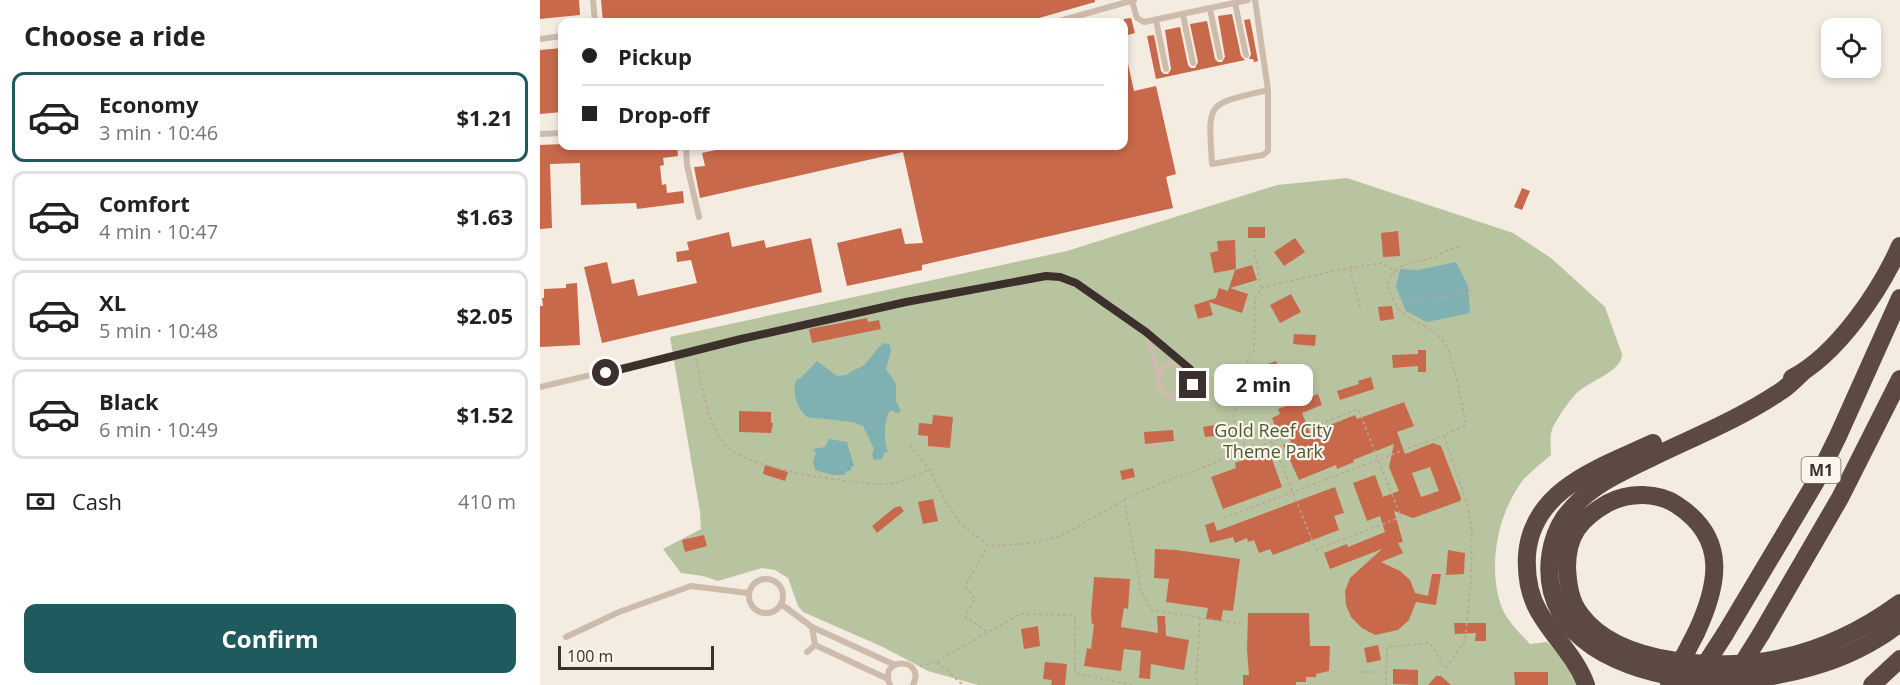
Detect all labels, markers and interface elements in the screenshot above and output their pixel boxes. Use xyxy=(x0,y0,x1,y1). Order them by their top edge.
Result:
text: Choose a ride xyxy=(24,17,206,54)
map controls xyxy=(1821,18,1881,78)
button: locate xyxy=(1821,18,1881,78)
text: Pickup xyxy=(618,41,692,71)
text: Economy xyxy=(99,89,198,119)
icon: car xyxy=(27,90,81,144)
text: Drop-off xyxy=(618,99,710,129)
text: $1.21 xyxy=(456,102,513,132)
text: 3 min · 10:46 xyxy=(99,119,218,146)
text: Comfort xyxy=(99,188,190,218)
icon: car xyxy=(27,189,81,243)
text: $1.63 xyxy=(456,201,513,231)
text: 4 min · 10:47 xyxy=(99,218,218,245)
text: XL xyxy=(99,287,126,317)
icon: car xyxy=(27,288,81,342)
text: $2.05 xyxy=(456,300,513,330)
text: 5 min · 10:48 xyxy=(99,317,218,344)
route start xyxy=(592,359,619,386)
callout: 2 min xyxy=(1214,364,1313,406)
route end xyxy=(1179,371,1206,398)
text: 2 min xyxy=(1236,371,1291,398)
text: Black xyxy=(99,386,159,416)
icon: car xyxy=(27,387,81,441)
text: $1.52 xyxy=(456,399,513,429)
text: 6 min · 10:49 xyxy=(99,416,218,443)
park label: Gold Reef City Theme Park xyxy=(1214,418,1333,463)
road number: M1 xyxy=(1802,457,1840,483)
icon: cash xyxy=(24,485,57,518)
text: Cash xyxy=(72,486,122,516)
text: 410 m xyxy=(458,488,516,515)
button: Confirm xyxy=(24,604,516,673)
scale bar xyxy=(558,643,714,670)
text: 100 m xyxy=(567,645,613,667)

